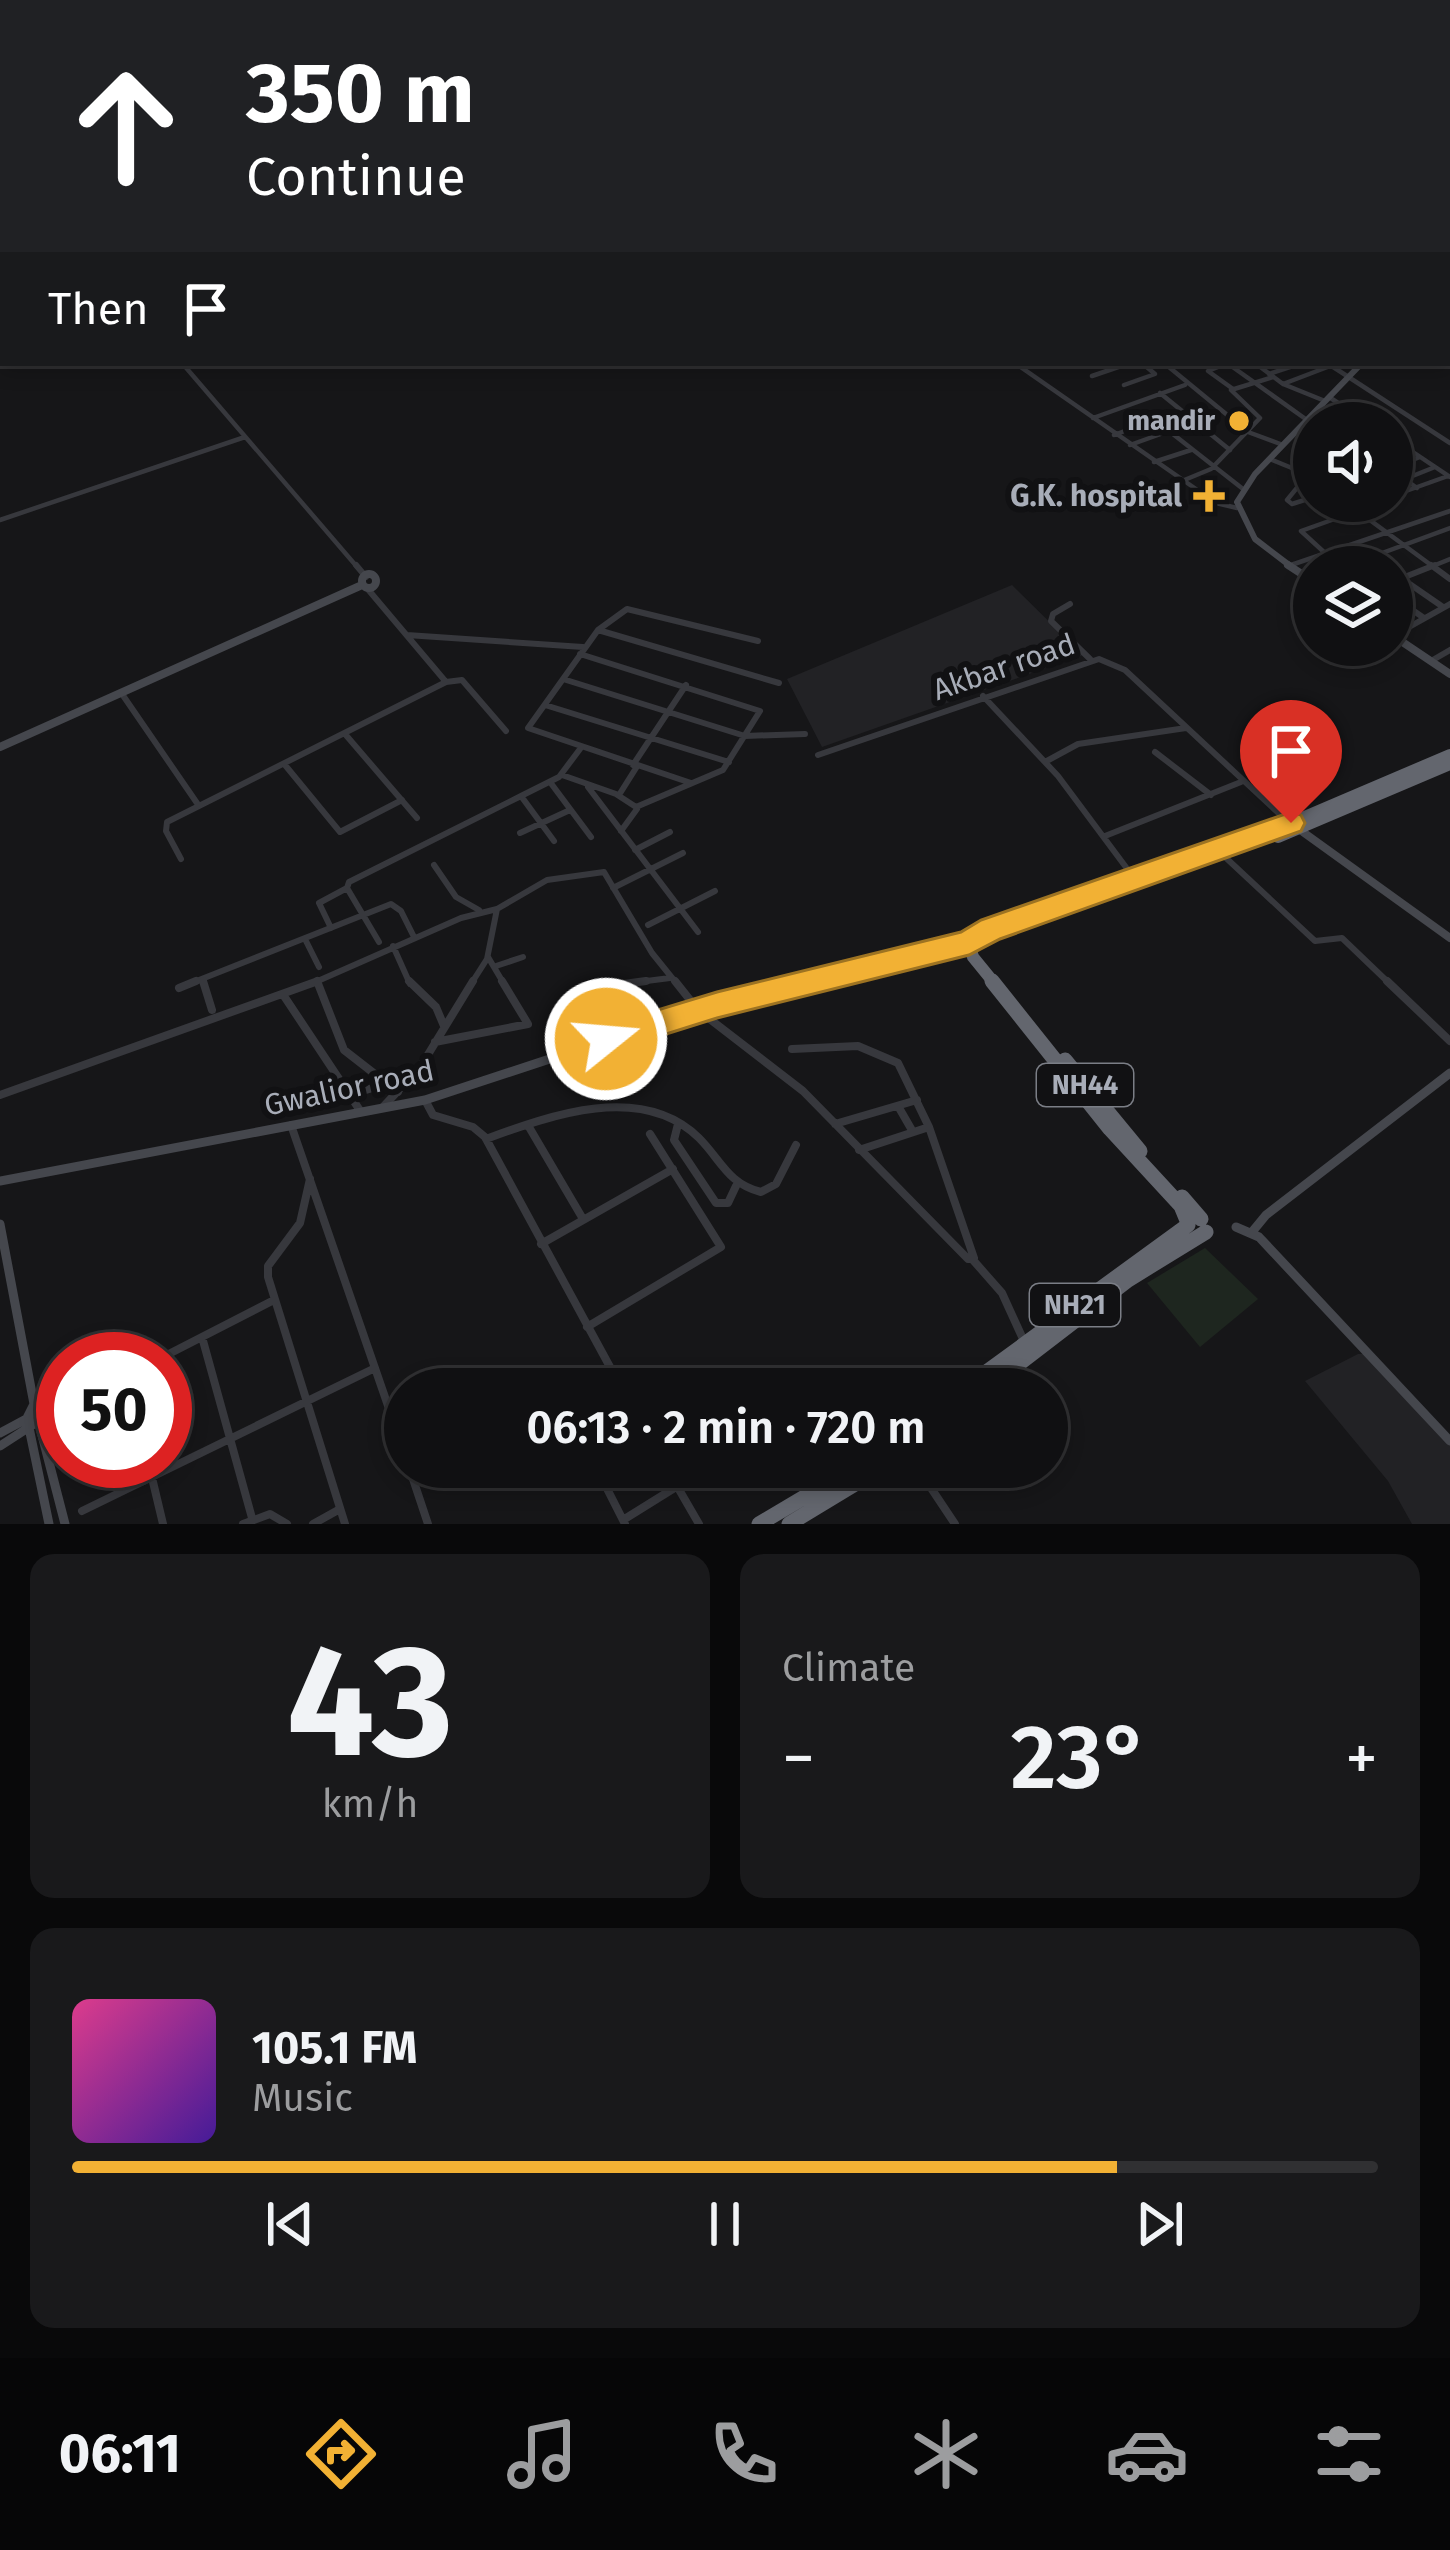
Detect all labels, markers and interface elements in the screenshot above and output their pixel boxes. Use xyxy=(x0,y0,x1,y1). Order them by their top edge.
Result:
text: 350 m xyxy=(246,43,475,144)
icon: ahead xyxy=(48,48,204,204)
text: Continue xyxy=(246,145,466,209)
icon: arrive xyxy=(173,276,239,342)
text: Then xyxy=(48,282,149,336)
map controls xyxy=(1293,402,1413,666)
button: sound xyxy=(1293,402,1413,522)
place label: mandir xyxy=(1127,405,1215,437)
marker: mandir xyxy=(1226,408,1252,434)
place label: G.K. hospital xyxy=(1010,478,1182,514)
marker: G.K. hospital xyxy=(1193,480,1225,512)
button: layers xyxy=(1293,546,1413,666)
street label: Akbar road xyxy=(928,626,1080,708)
pin xyxy=(1240,700,1342,823)
icon: arrive xyxy=(1258,718,1324,784)
position arrow xyxy=(543,976,669,1102)
street label: Gwalior road xyxy=(261,1052,437,1124)
road number: NH44 xyxy=(1037,1064,1133,1106)
road number: NH21 xyxy=(1030,1284,1120,1326)
speed limit sign: 50 xyxy=(36,1332,192,1488)
text: 06:13 · 2 min · 720 m xyxy=(526,1401,926,1455)
text: 43 xyxy=(287,1609,453,1796)
text: Climate xyxy=(782,1645,915,1691)
text: 23° xyxy=(1011,1704,1149,1812)
text: − xyxy=(782,1719,815,1798)
text: + xyxy=(1345,1719,1378,1798)
text: km/h xyxy=(322,1781,418,1827)
text: 105.1 FM xyxy=(252,2021,417,2075)
text: Music xyxy=(252,2075,353,2121)
icon: previous xyxy=(257,2191,323,2257)
icon: pause xyxy=(692,2191,758,2257)
icon: next xyxy=(1127,2191,1193,2257)
icon: directions xyxy=(299,2412,383,2496)
icon: music xyxy=(500,2412,584,2496)
icon: phone xyxy=(702,2412,786,2496)
icon: climate xyxy=(904,2412,988,2496)
icon: car xyxy=(1105,2412,1189,2496)
icon: filters xyxy=(1307,2412,1391,2496)
text: 06:11 xyxy=(59,2422,181,2486)

